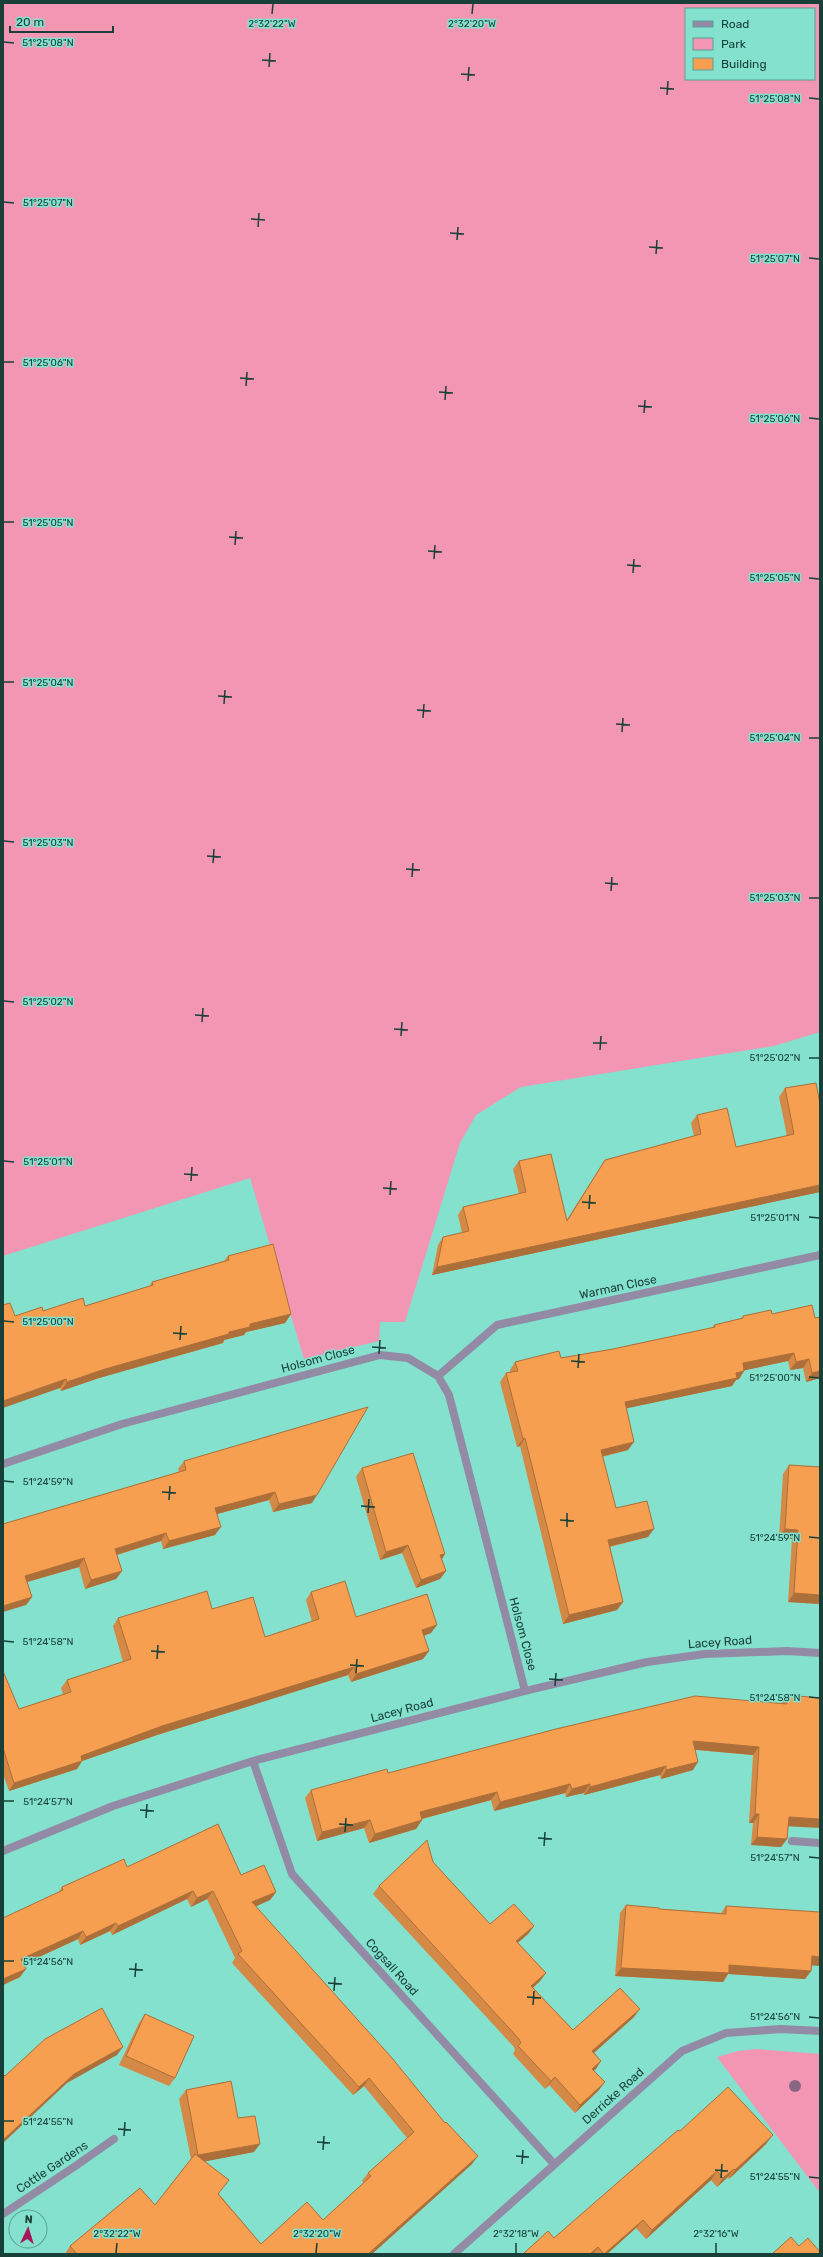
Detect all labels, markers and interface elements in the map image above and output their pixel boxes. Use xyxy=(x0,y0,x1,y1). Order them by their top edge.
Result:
scale bar xyxy=(10,8,113,34)
legend xyxy=(685,8,815,80)
text: 20 m xyxy=(16,15,44,29)
text: Road xyxy=(721,17,749,31)
text: 2°32'22"W xyxy=(248,18,296,30)
text: 2°32'20"W xyxy=(448,18,496,30)
text: 51°25'08"N xyxy=(22,37,74,49)
text: Park xyxy=(721,37,747,51)
text: Building xyxy=(721,57,767,71)
text: 51°25'08"N xyxy=(749,93,801,105)
text: 51°25'07"N xyxy=(23,197,73,209)
text: 51°25'07"N xyxy=(750,253,800,265)
text: 51°25'06"N xyxy=(23,357,73,369)
text: 51°25'06"N xyxy=(750,413,800,425)
text: 51°25'05"N xyxy=(23,517,74,529)
text: 51°25'05"N xyxy=(750,572,801,584)
text: 51°25'04"N xyxy=(23,677,74,689)
text: 51°25'04"N xyxy=(750,732,801,744)
text: 51°25'03"N xyxy=(23,837,74,849)
text: 51°25'03"N xyxy=(750,892,801,904)
text: 51°25'02"N xyxy=(23,996,73,1008)
text: 51°25'02"N xyxy=(750,1052,800,1064)
text: 51°25'01"N xyxy=(23,1156,73,1168)
text: 51°25'01"N xyxy=(750,1212,800,1224)
street label: Warman Close xyxy=(578,1272,658,1302)
text: 51°25'00"N xyxy=(22,1316,74,1328)
street label: Holsom Close xyxy=(280,1342,357,1376)
text: 51°25'00"N xyxy=(749,1372,801,1384)
text: 51°24'59"N xyxy=(23,1476,73,1488)
text: 51°24'59"N xyxy=(750,1532,800,1544)
street label: Holsom Close xyxy=(506,1596,540,1673)
street label: Lacey Road xyxy=(687,1633,753,1651)
text: 51°24'58"N xyxy=(23,1636,73,1648)
text: 51°24'58"N xyxy=(750,1692,800,1704)
street label: Lacey Road xyxy=(369,1695,435,1725)
text: 51°24'57"N xyxy=(23,1796,73,1808)
text: 51°24'57"N xyxy=(750,1852,800,1864)
street label: Cogsall Road xyxy=(363,1936,421,1998)
text: 51°24'56"N xyxy=(23,1956,73,1968)
text: 51°24'56"N xyxy=(750,2011,800,2023)
street label: Derricke Road xyxy=(579,2065,647,2127)
text: 51°24'55"N xyxy=(23,2116,73,2128)
street label: Cottle Gardens xyxy=(14,2138,90,2196)
text: 51°24'55"N xyxy=(750,2171,800,2183)
north arrow xyxy=(8,2209,48,2249)
text: N xyxy=(24,2213,33,2226)
text: 2°32'22"W xyxy=(93,2228,141,2240)
text: 2°32'20"W xyxy=(293,2228,341,2240)
text: 2°32'18"W xyxy=(493,2228,539,2240)
text: 2°32'16"W xyxy=(693,2228,739,2240)

